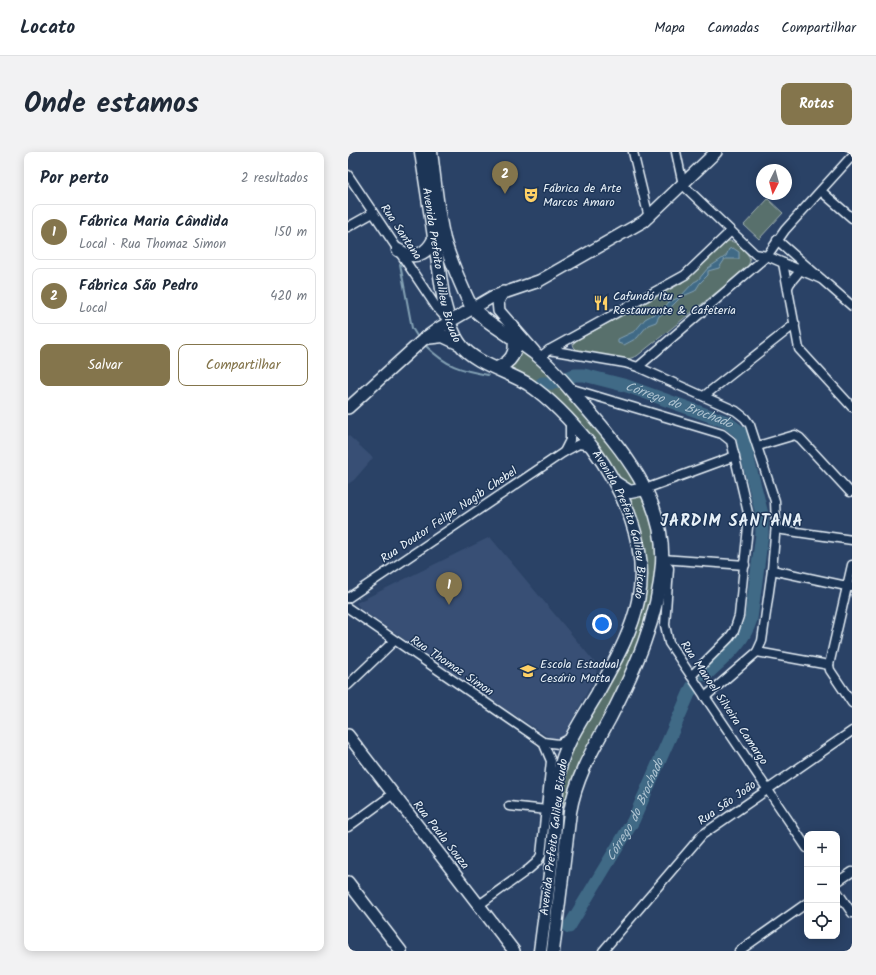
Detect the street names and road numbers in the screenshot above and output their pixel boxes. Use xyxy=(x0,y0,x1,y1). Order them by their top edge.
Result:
street label: Avenida Prefeito Galileu Bicudo xyxy=(417,186,466,346)
street label: Rua Santana xyxy=(375,200,427,264)
street label: Avenida Prefeito Galileu Bicudo xyxy=(587,446,650,601)
street label: Rua Doutor Felipe Nagib Chebel xyxy=(377,462,521,568)
street label: Rua Thomaz Simon xyxy=(406,631,498,701)
street label: Rua Manoel Silveira Camargo xyxy=(675,637,773,769)
street label: Avenida Prefeito Galileu Bicudo xyxy=(535,758,573,916)
street label: Rua São João xyxy=(694,776,760,830)
street label: Rua Paula Souza xyxy=(408,796,474,874)

